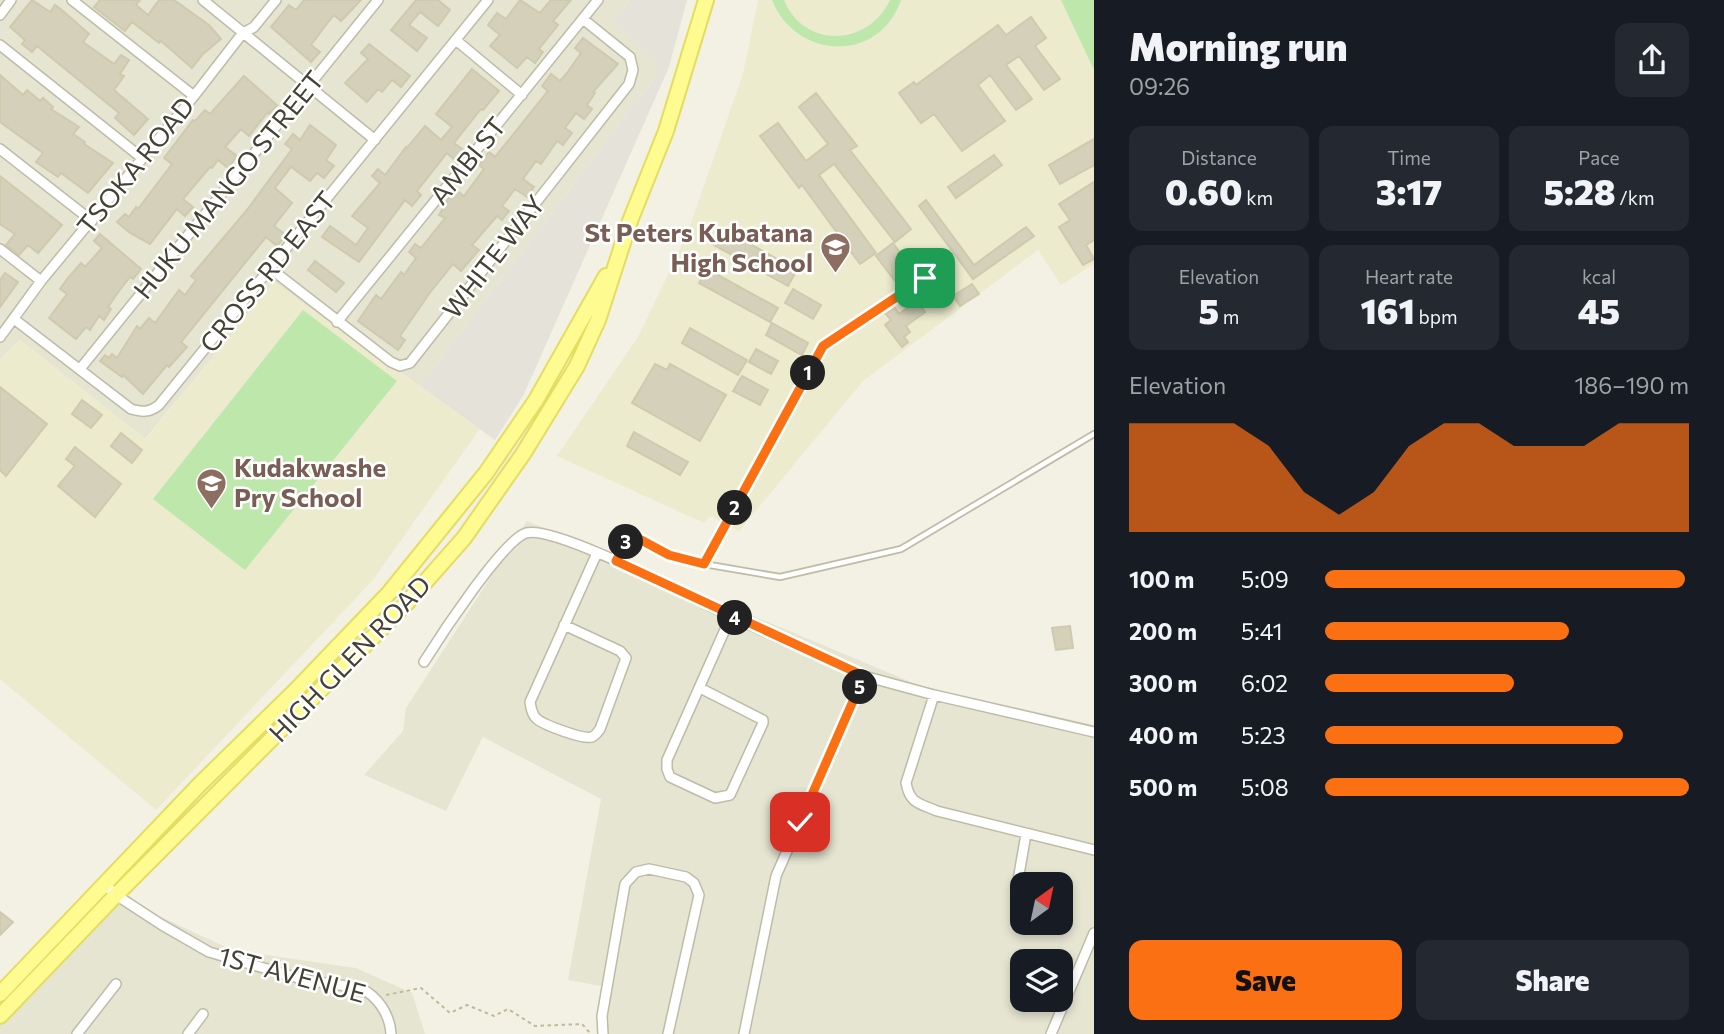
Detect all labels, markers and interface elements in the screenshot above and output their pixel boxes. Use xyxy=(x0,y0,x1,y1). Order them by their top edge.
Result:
text: Morning run xyxy=(1129,22,1348,69)
button: share xyxy=(1615,23,1689,97)
street label: HUKU MANGO STREET xyxy=(126,64,329,304)
text: 09:26 xyxy=(1129,72,1190,100)
street label: TSOKA ROAD xyxy=(70,90,200,240)
street label: AMBI ST xyxy=(422,110,511,210)
text: Distance xyxy=(1181,146,1257,169)
text: Time xyxy=(1387,146,1431,169)
text: Pace xyxy=(1578,146,1620,169)
text: 0.60 xyxy=(1165,169,1243,212)
text: 3:17 xyxy=(1376,169,1442,212)
text: 5:28 xyxy=(1543,169,1616,212)
street label: CROSS RD EAST xyxy=(192,184,341,358)
text: km xyxy=(1243,186,1273,209)
text: /km xyxy=(1616,186,1655,209)
street label: WHITE WAY xyxy=(435,188,550,324)
place label: St Peters Kubatana High School xyxy=(584,216,813,277)
school or university icon: St Peters Kubatana High School xyxy=(819,231,853,275)
pin xyxy=(895,248,955,308)
icon: arrive xyxy=(906,259,944,297)
text: Elevation xyxy=(1179,265,1259,288)
text: Heart rate xyxy=(1365,265,1453,288)
text: kcal xyxy=(1582,265,1616,288)
text: 5 xyxy=(1199,288,1219,331)
text: 161 xyxy=(1360,288,1415,331)
text: 45 xyxy=(1578,288,1620,331)
text: m xyxy=(1219,305,1239,328)
text: bpm xyxy=(1415,305,1458,328)
pin: 1 xyxy=(790,356,826,390)
text: 1 xyxy=(803,361,812,384)
text: Elevation xyxy=(1129,371,1226,399)
text: 186–190 m xyxy=(1574,371,1689,399)
place label: Kudakwashe Pry School xyxy=(234,451,386,512)
school or university icon: Kudakwashe Pry School xyxy=(194,466,228,510)
pin: 2 xyxy=(718,490,752,526)
text: 2 xyxy=(729,496,740,519)
pin: 3 xyxy=(608,524,644,560)
text: 3 xyxy=(620,530,631,553)
text: 100 m xyxy=(1129,565,1194,593)
text: 5:09 xyxy=(1241,565,1289,593)
street label: HIGH GLEN ROAD xyxy=(262,568,436,747)
pin: 4 xyxy=(718,600,752,636)
text: 4 xyxy=(729,606,740,629)
text: 200 m xyxy=(1129,617,1197,645)
text: 5:41 xyxy=(1241,617,1283,645)
text: 300 m xyxy=(1129,669,1197,697)
text: 6:02 xyxy=(1241,669,1288,697)
pin: 5 xyxy=(842,670,878,704)
text: 5 xyxy=(854,675,865,698)
text: 400 m xyxy=(1129,721,1198,749)
text: 5:23 xyxy=(1241,721,1286,749)
text: 500 m xyxy=(1129,773,1197,801)
text: 5:08 xyxy=(1241,773,1289,801)
pin xyxy=(770,792,830,852)
icon: check xyxy=(781,803,819,841)
north arrow xyxy=(1010,872,1073,934)
map controls xyxy=(1010,872,1073,1012)
street label: 1ST AVENUE xyxy=(215,939,369,1008)
button: Save xyxy=(1129,940,1402,1020)
button: Share xyxy=(1416,940,1689,1020)
button: layers xyxy=(1010,949,1073,1012)

